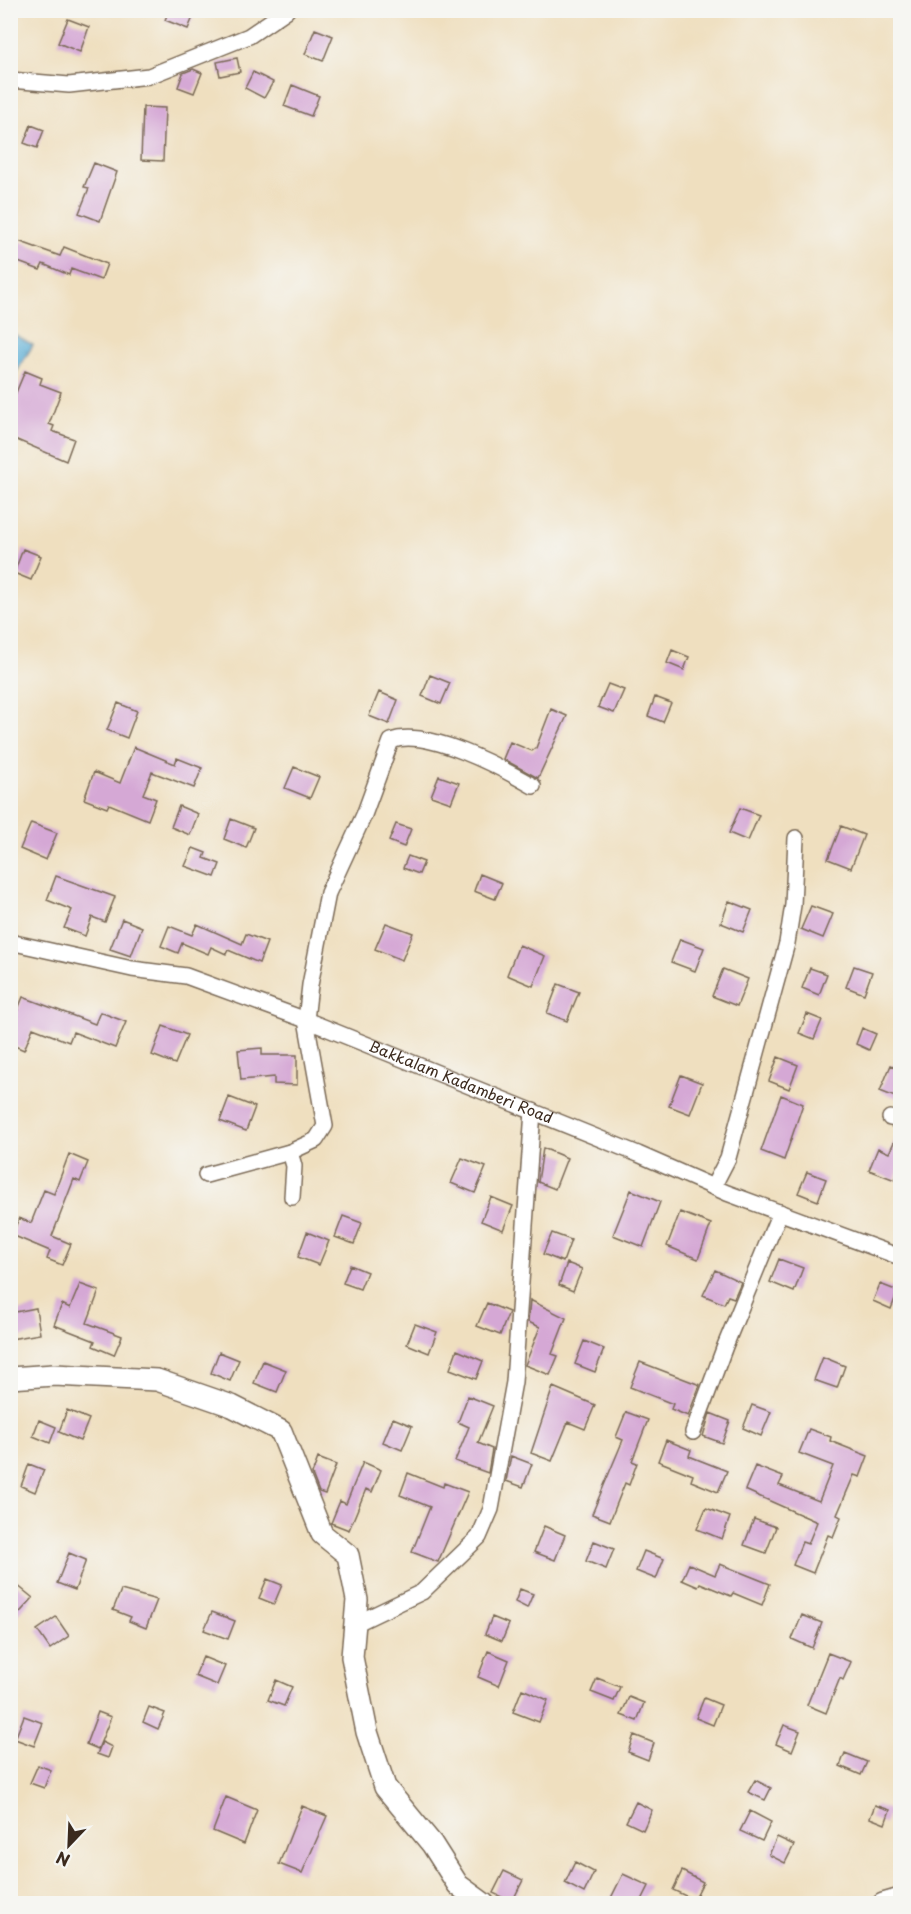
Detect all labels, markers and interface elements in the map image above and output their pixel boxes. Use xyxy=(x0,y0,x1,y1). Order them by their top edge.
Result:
street label: Bakkalam Kadamberi Road xyxy=(366,1034,557,1129)
north arrow xyxy=(39,1815,99,1875)
text: N xyxy=(52,1846,73,1873)

